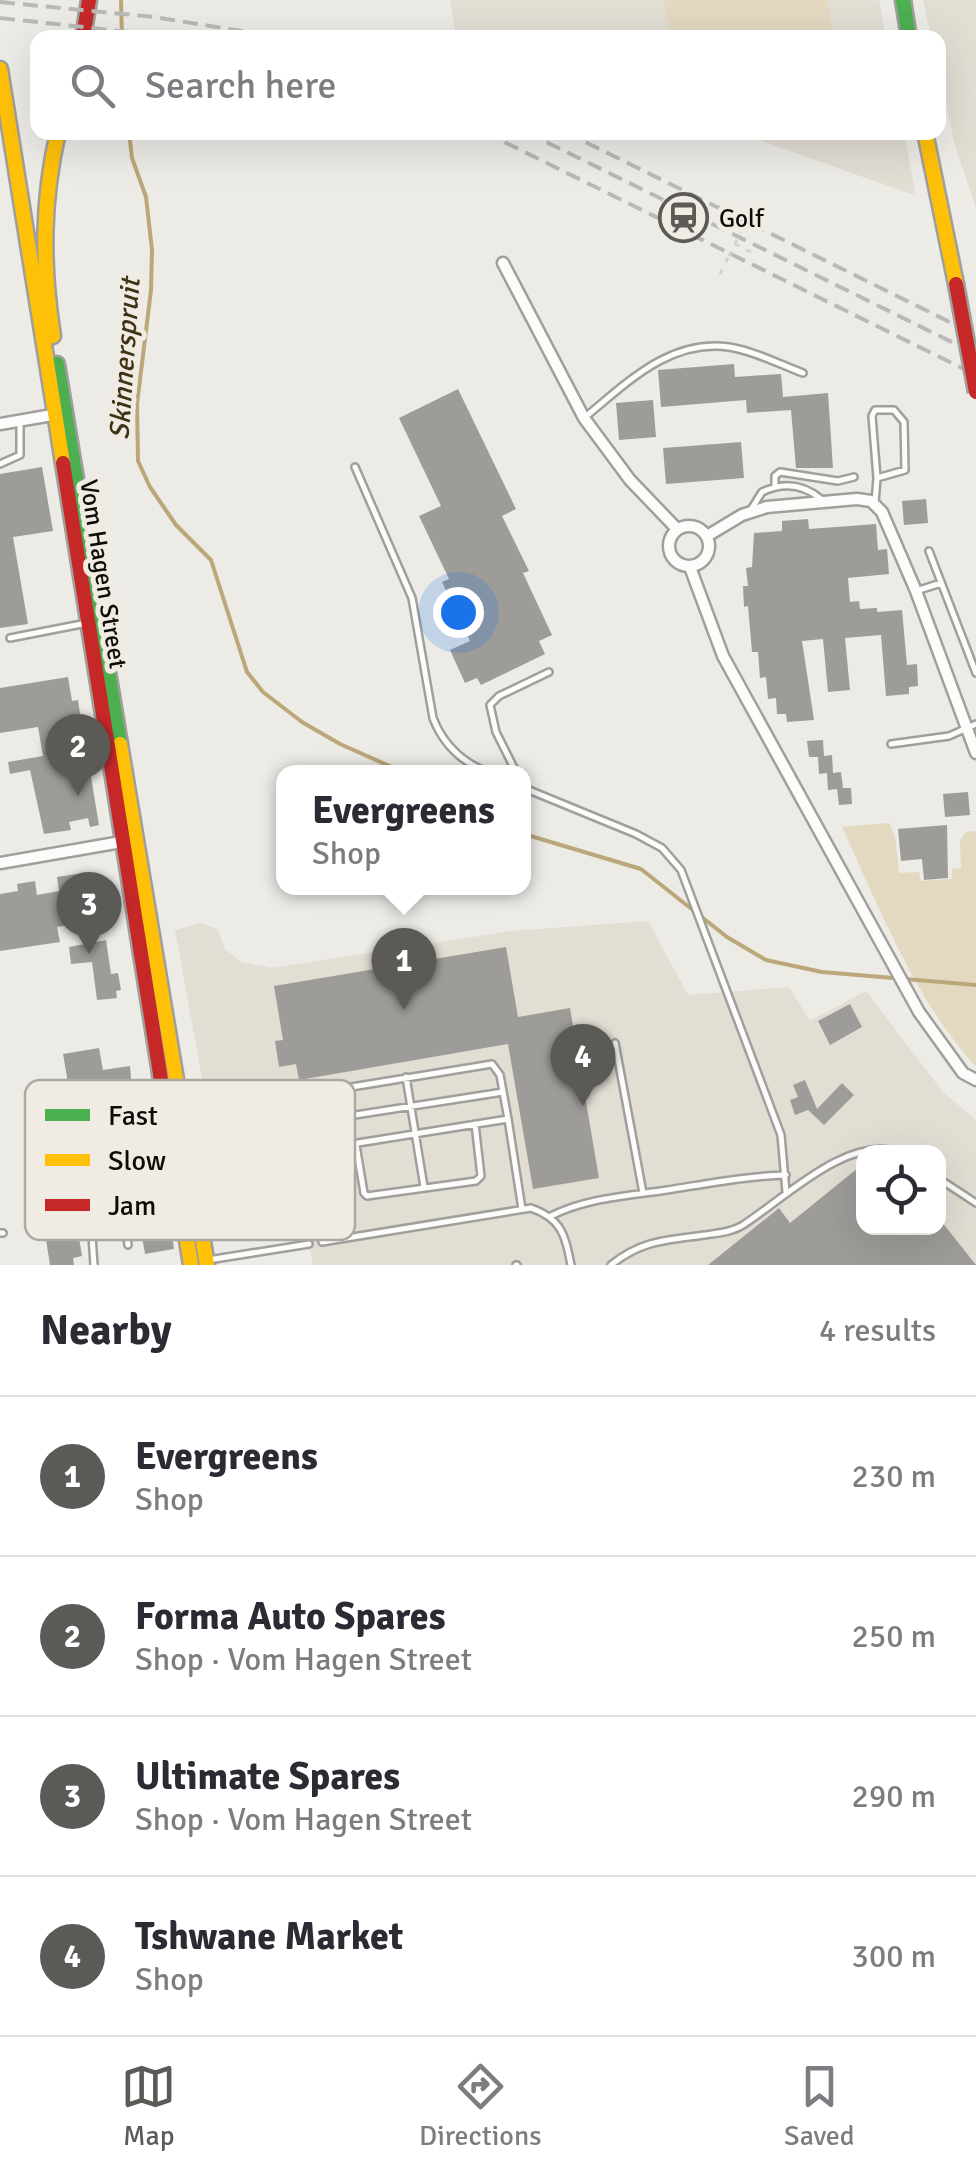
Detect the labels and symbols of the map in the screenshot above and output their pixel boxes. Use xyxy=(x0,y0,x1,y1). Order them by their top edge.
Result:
station icon: Golf xyxy=(658,192,710,244)
place label: Golf xyxy=(719,203,765,234)
water label: Skinnerspruit xyxy=(102,274,148,441)
street label: Vom Hagen Street xyxy=(73,477,134,671)
your location xyxy=(433,587,484,638)
pin: 2 xyxy=(46,714,110,796)
pin: 3 xyxy=(56,872,122,954)
pin: 1 xyxy=(372,928,436,1010)
pin: 4 xyxy=(550,1024,616,1106)
legend xyxy=(25,1080,355,1240)
text: Fast xyxy=(108,1099,158,1133)
text: Slow xyxy=(108,1144,166,1178)
text: Jam xyxy=(108,1189,156,1223)

